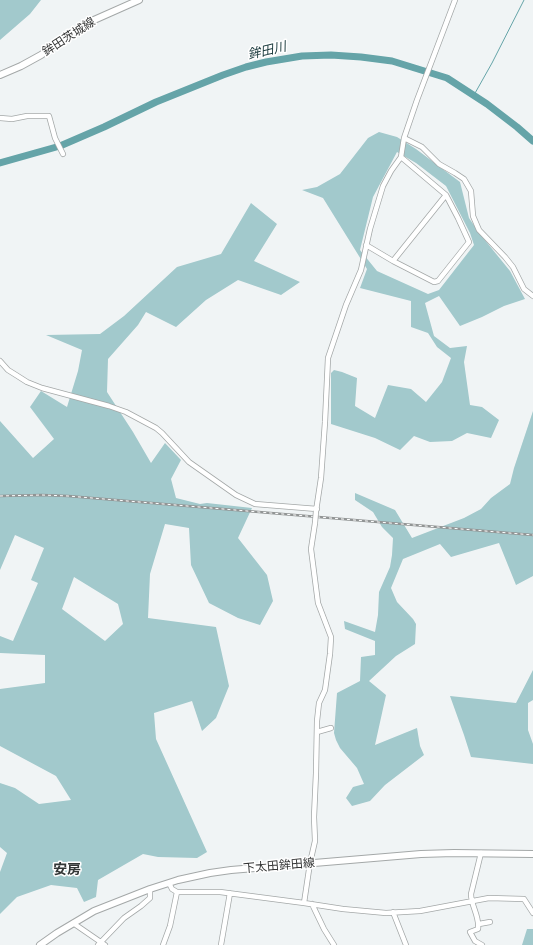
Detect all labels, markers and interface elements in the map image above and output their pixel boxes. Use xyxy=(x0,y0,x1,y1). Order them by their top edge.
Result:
street label: 鉾田茨城線 xyxy=(40,15,98,59)
water label: 鉾田川 xyxy=(246,39,288,63)
street label: 下太田鉾田線 xyxy=(243,856,315,876)
district label: 安房 xyxy=(53,862,81,878)

